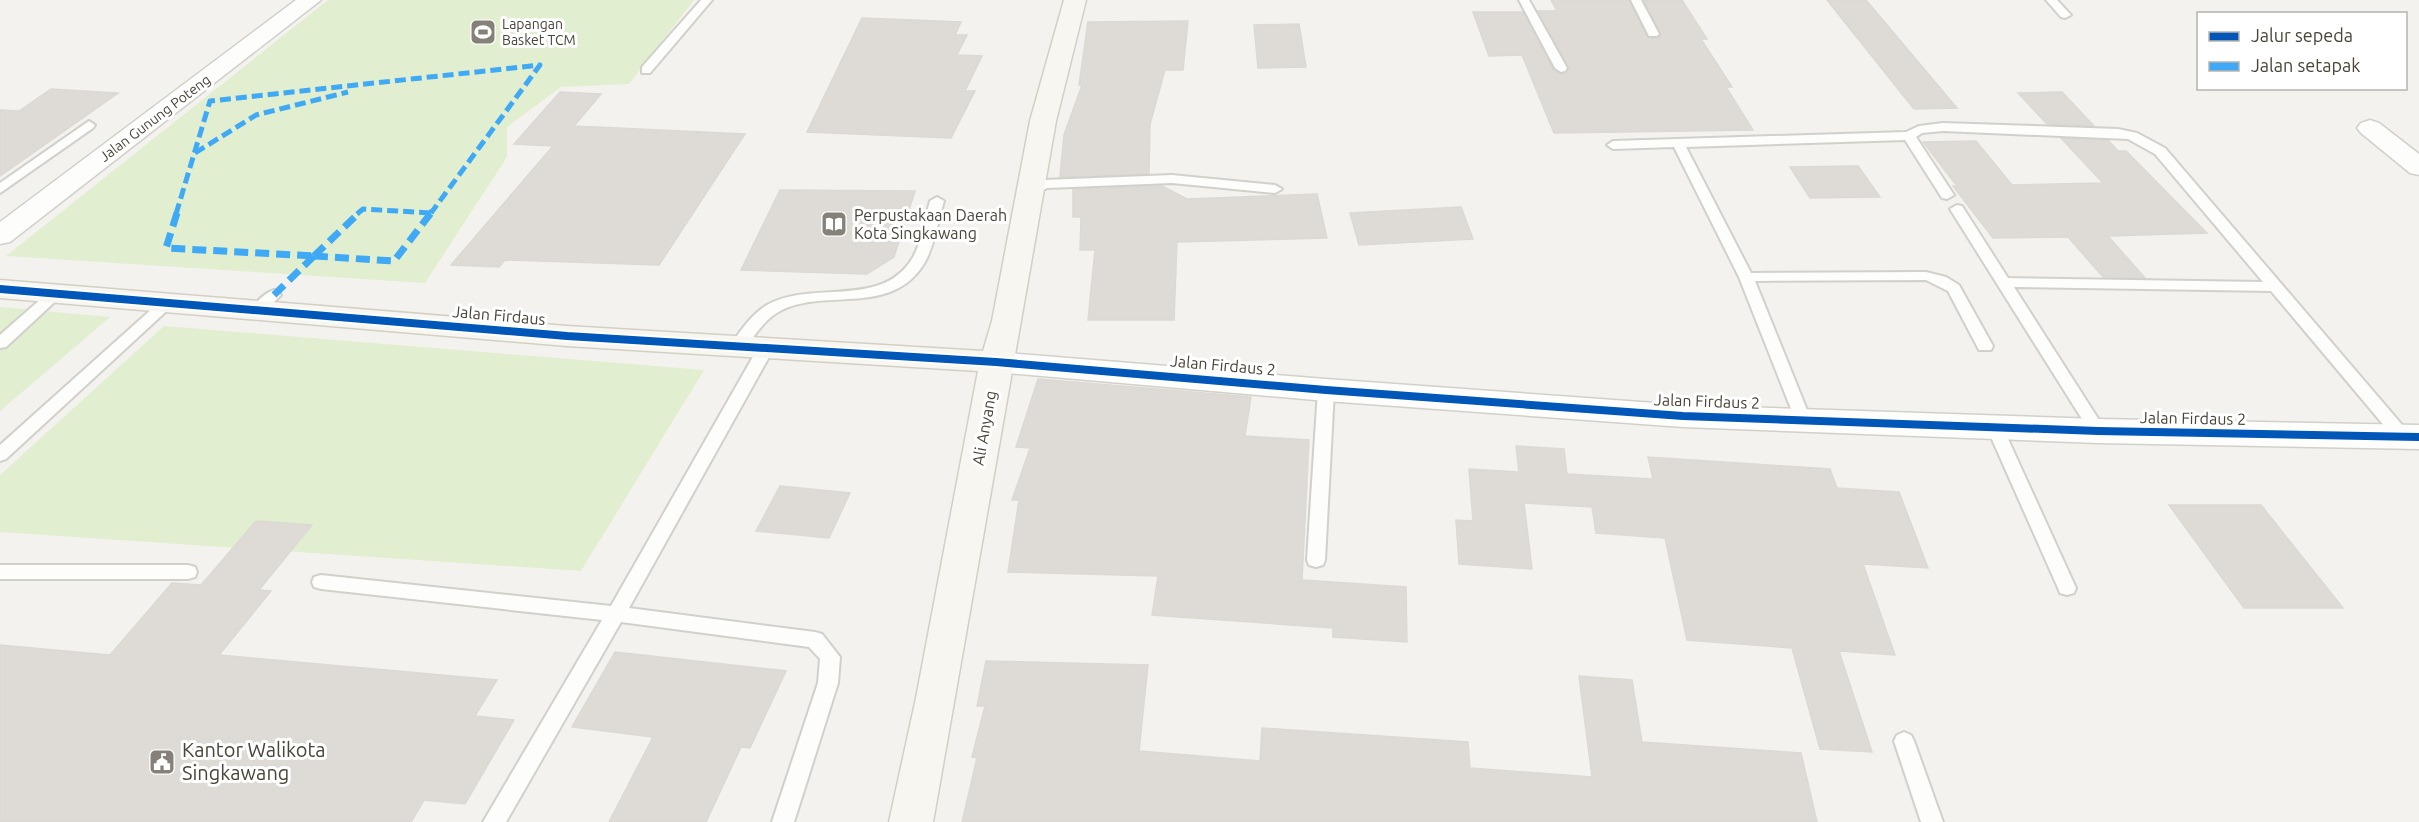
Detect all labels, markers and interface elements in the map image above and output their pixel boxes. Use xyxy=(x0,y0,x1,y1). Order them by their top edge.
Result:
legend xyxy=(2197,12,2407,90)
place label: Lapangan Basket TCM xyxy=(502,16,576,48)
sports icon: Lapangan Basket TCM xyxy=(468,17,498,47)
text: Jalur sepeda xyxy=(2251,25,2353,45)
text: Jalan setapak xyxy=(2251,55,2360,75)
street label: Jalan Gunung Poteng xyxy=(97,71,213,165)
place label: Perpustakaan Daerah Kota Singkawang xyxy=(854,206,1007,242)
library icon: Perpustakaan Daerah Kota Singkawang xyxy=(819,209,849,239)
street label: Jalan Firdaus xyxy=(452,302,546,328)
street label: Jalan Firdaus 2 xyxy=(1169,351,1277,379)
street label: Ali Anyang xyxy=(969,389,999,467)
street label: Jalan Firdaus 2 xyxy=(1654,390,1760,412)
street label: Jalan Firdaus 2 xyxy=(2140,408,2246,428)
place label: Kantor Walikota Singkawang xyxy=(182,738,326,784)
public building icon: Kantor Walikota Singkawang xyxy=(147,747,177,777)

